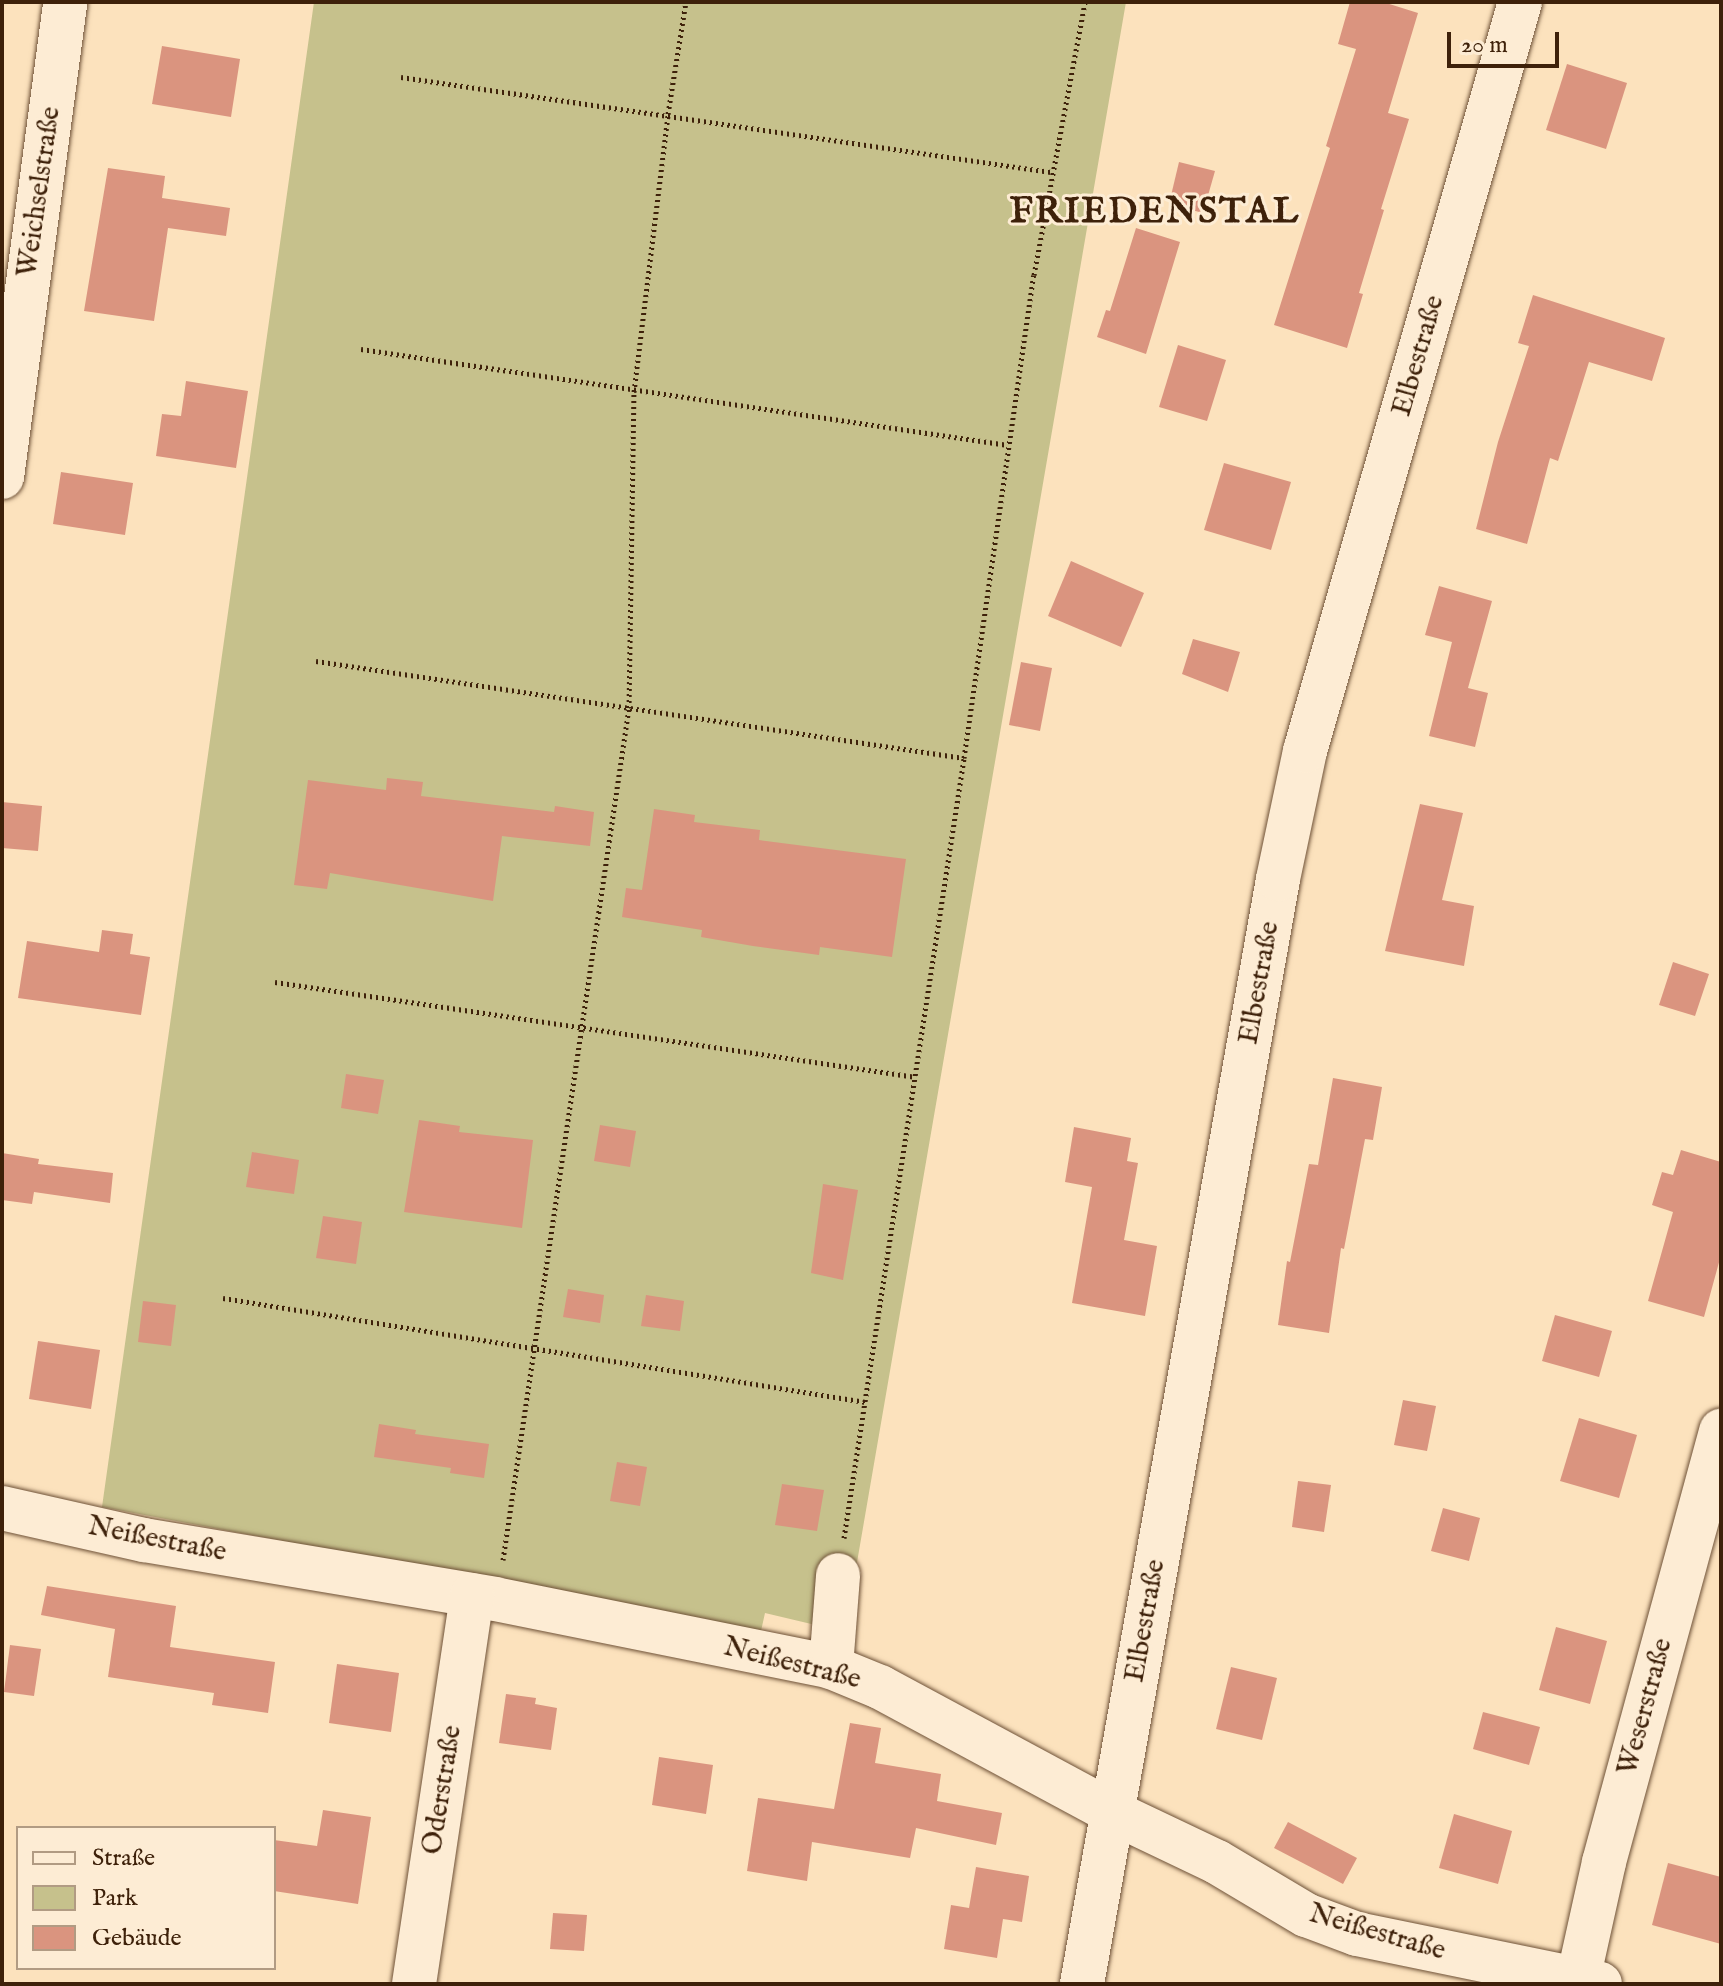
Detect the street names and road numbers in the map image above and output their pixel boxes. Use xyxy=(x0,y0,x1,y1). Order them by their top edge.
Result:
street label: Weichselstraße xyxy=(11,105,69,279)
street label: Elbestraße xyxy=(1386,292,1452,420)
street label: Elbestraße xyxy=(1233,919,1287,1047)
street label: Neißestraße xyxy=(85,1510,229,1570)
street label: Elbestraße xyxy=(1119,1557,1173,1685)
street label: Neißestraße xyxy=(720,1631,864,1697)
street label: Weserstraße xyxy=(1612,1635,1680,1779)
street label: Oderstraße xyxy=(416,1723,470,1857)
street label: Neißestraße xyxy=(1305,1898,1449,1968)

